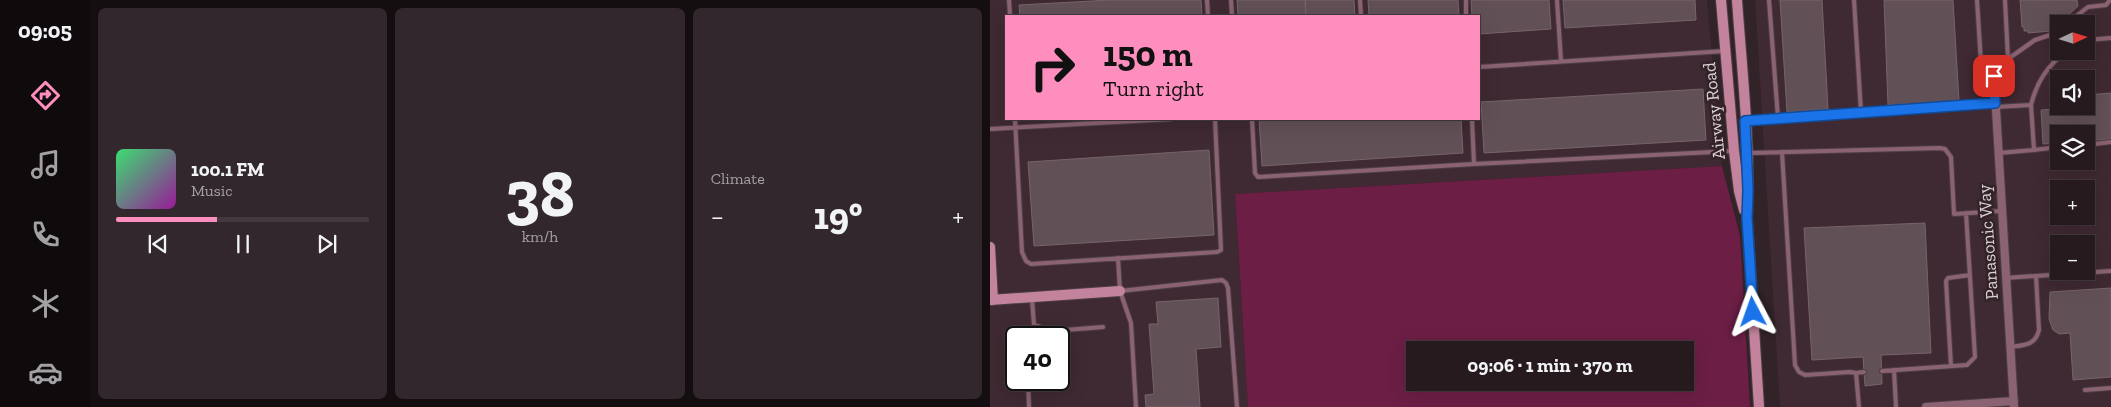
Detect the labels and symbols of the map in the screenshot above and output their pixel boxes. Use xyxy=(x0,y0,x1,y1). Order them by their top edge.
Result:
north arrow xyxy=(2050,15,2095,60)
pin xyxy=(1973,55,2015,97)
street label: Airway Road xyxy=(1698,61,1730,161)
street label: Panasonic Way xyxy=(1973,183,2003,301)
position arrow xyxy=(1726,285,1778,337)
speed limit sign: 40 xyxy=(1005,326,1070,391)

